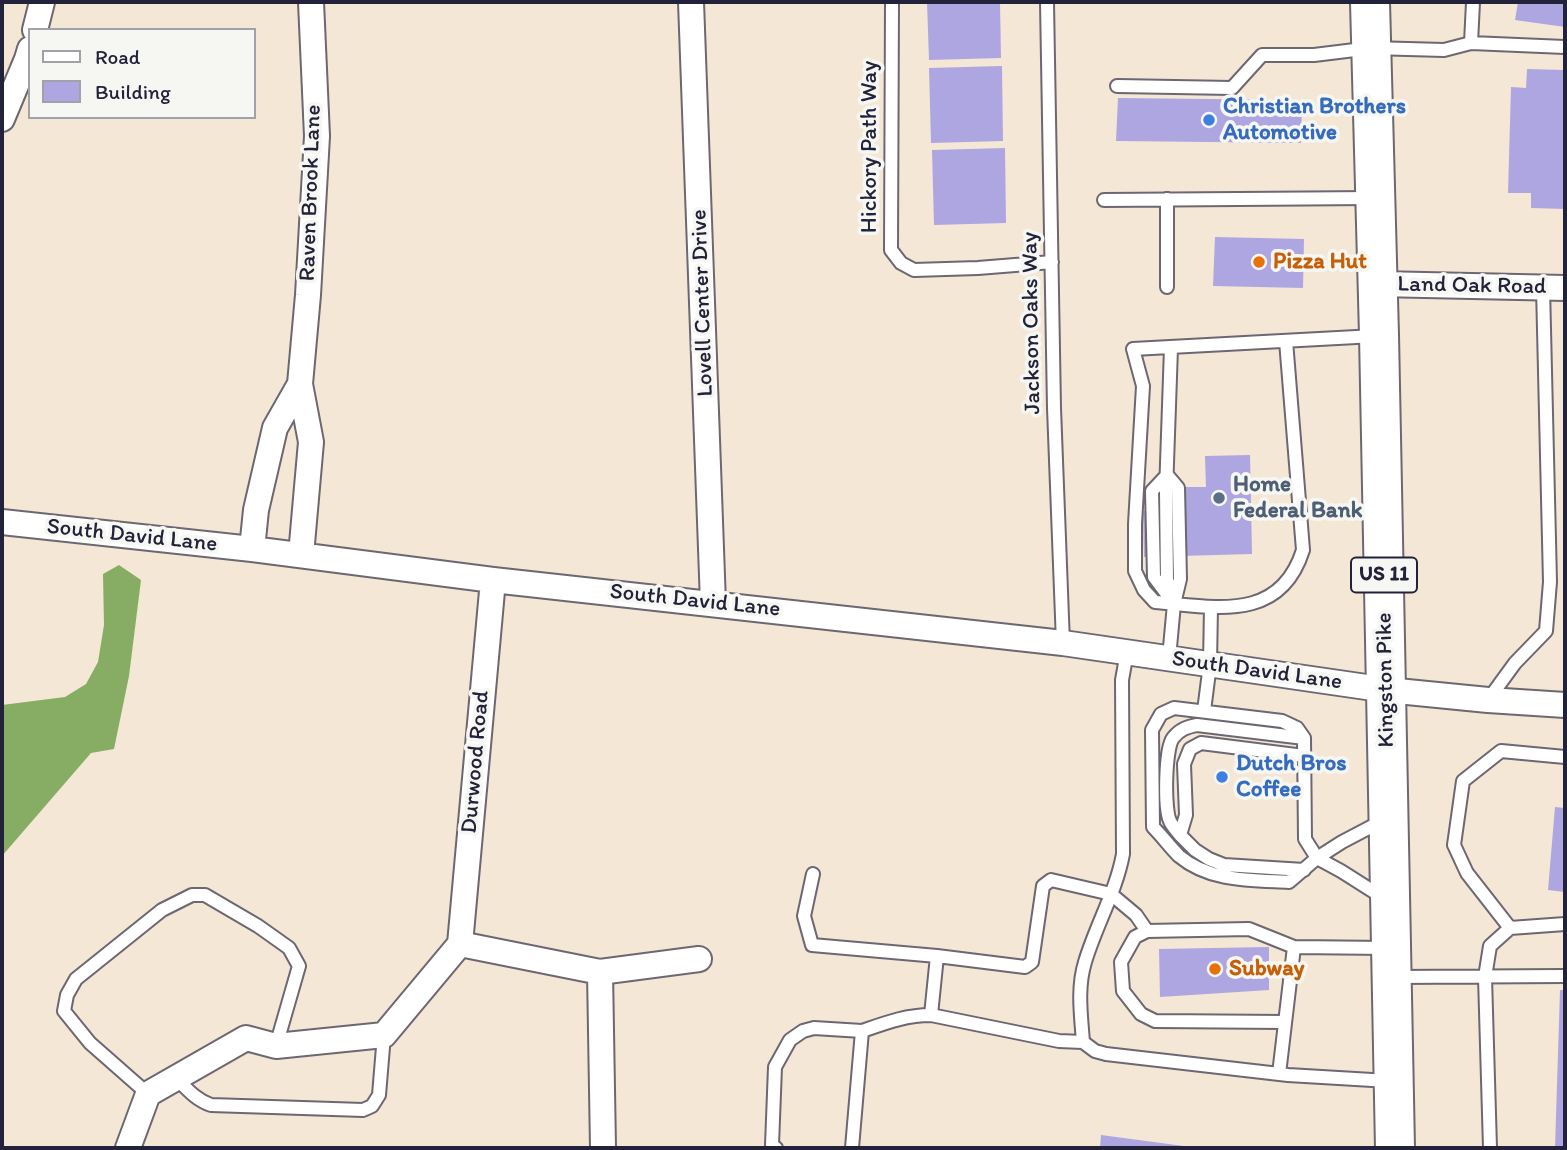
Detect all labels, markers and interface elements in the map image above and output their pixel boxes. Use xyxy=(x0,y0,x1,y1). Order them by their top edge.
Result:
legend xyxy=(28,28,256,119)
text: Road xyxy=(95,44,140,69)
street label: Hickory Path Way xyxy=(856,61,884,233)
text: Building xyxy=(95,79,171,104)
place label: Christian Brothers Automotive xyxy=(1223,93,1406,147)
street label: Raven Brook Lane xyxy=(294,104,328,282)
marker: Christian Brothers Automotive xyxy=(1201,112,1217,128)
street label: Lovell Center Drive xyxy=(686,209,720,397)
street label: Jackson Oaks Way xyxy=(1017,231,1047,415)
place label: Pizza Hut xyxy=(1273,248,1367,276)
marker: Pizza Hut xyxy=(1251,254,1267,270)
street label: Land Oak Road xyxy=(1397,271,1547,301)
place label: Home Federal Bank xyxy=(1233,471,1363,525)
marker: Home Federal Bank xyxy=(1211,490,1227,506)
street label: South David Lane xyxy=(45,513,219,559)
road number: US 11 xyxy=(1351,558,1417,592)
street label: South David Lane xyxy=(608,578,782,624)
street label: Kingston Pike xyxy=(1371,612,1401,748)
street label: South David Lane xyxy=(1170,645,1344,697)
street label: Durwood Road xyxy=(456,689,496,835)
place label: Dutch Bros Coffee xyxy=(1236,750,1346,804)
marker: Dutch Bros Coffee xyxy=(1214,769,1230,785)
place label: Subway xyxy=(1229,955,1304,983)
marker: Subway xyxy=(1207,961,1223,977)

